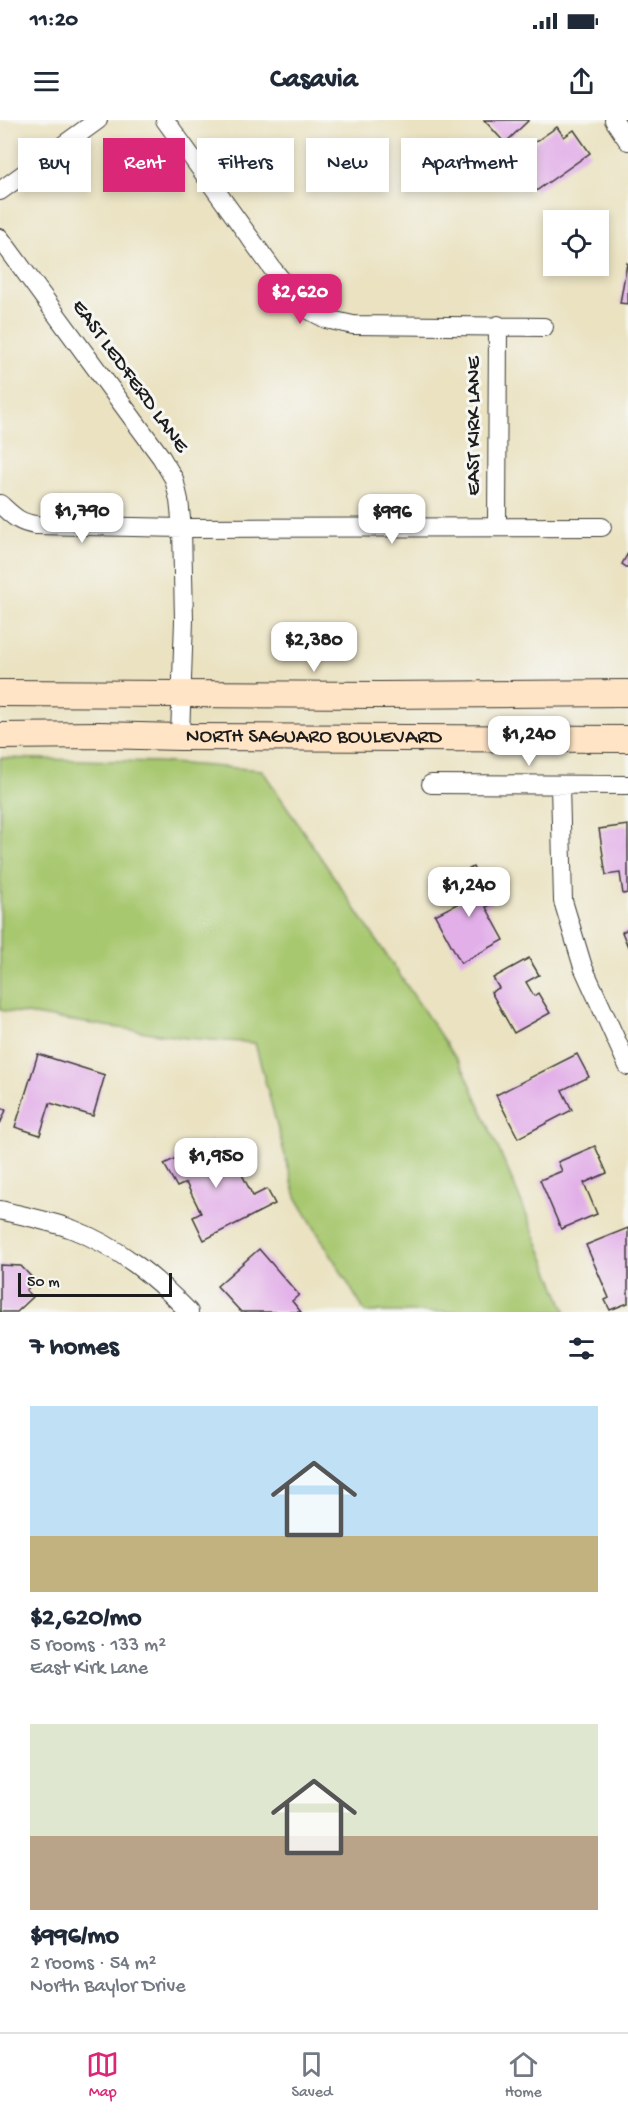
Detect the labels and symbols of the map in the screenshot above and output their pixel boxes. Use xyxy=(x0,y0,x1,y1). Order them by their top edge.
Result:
pin: $2,620 xyxy=(251,274,349,325)
street label: EAST LEDFERD LANE xyxy=(65,296,193,459)
street label: EAST KIRK LANE xyxy=(463,355,488,496)
pin: $1,790 xyxy=(33,493,131,544)
pin: $996 xyxy=(356,494,428,545)
pin: $2,380 xyxy=(265,622,363,673)
pin: $1,240 xyxy=(480,716,578,767)
street label: NORTH SAGUARO BOULEVARD xyxy=(186,725,442,751)
pin: $1,240 xyxy=(420,867,518,918)
pin: $1,950 xyxy=(167,1138,265,1189)
scale bar xyxy=(18,1270,172,1298)

